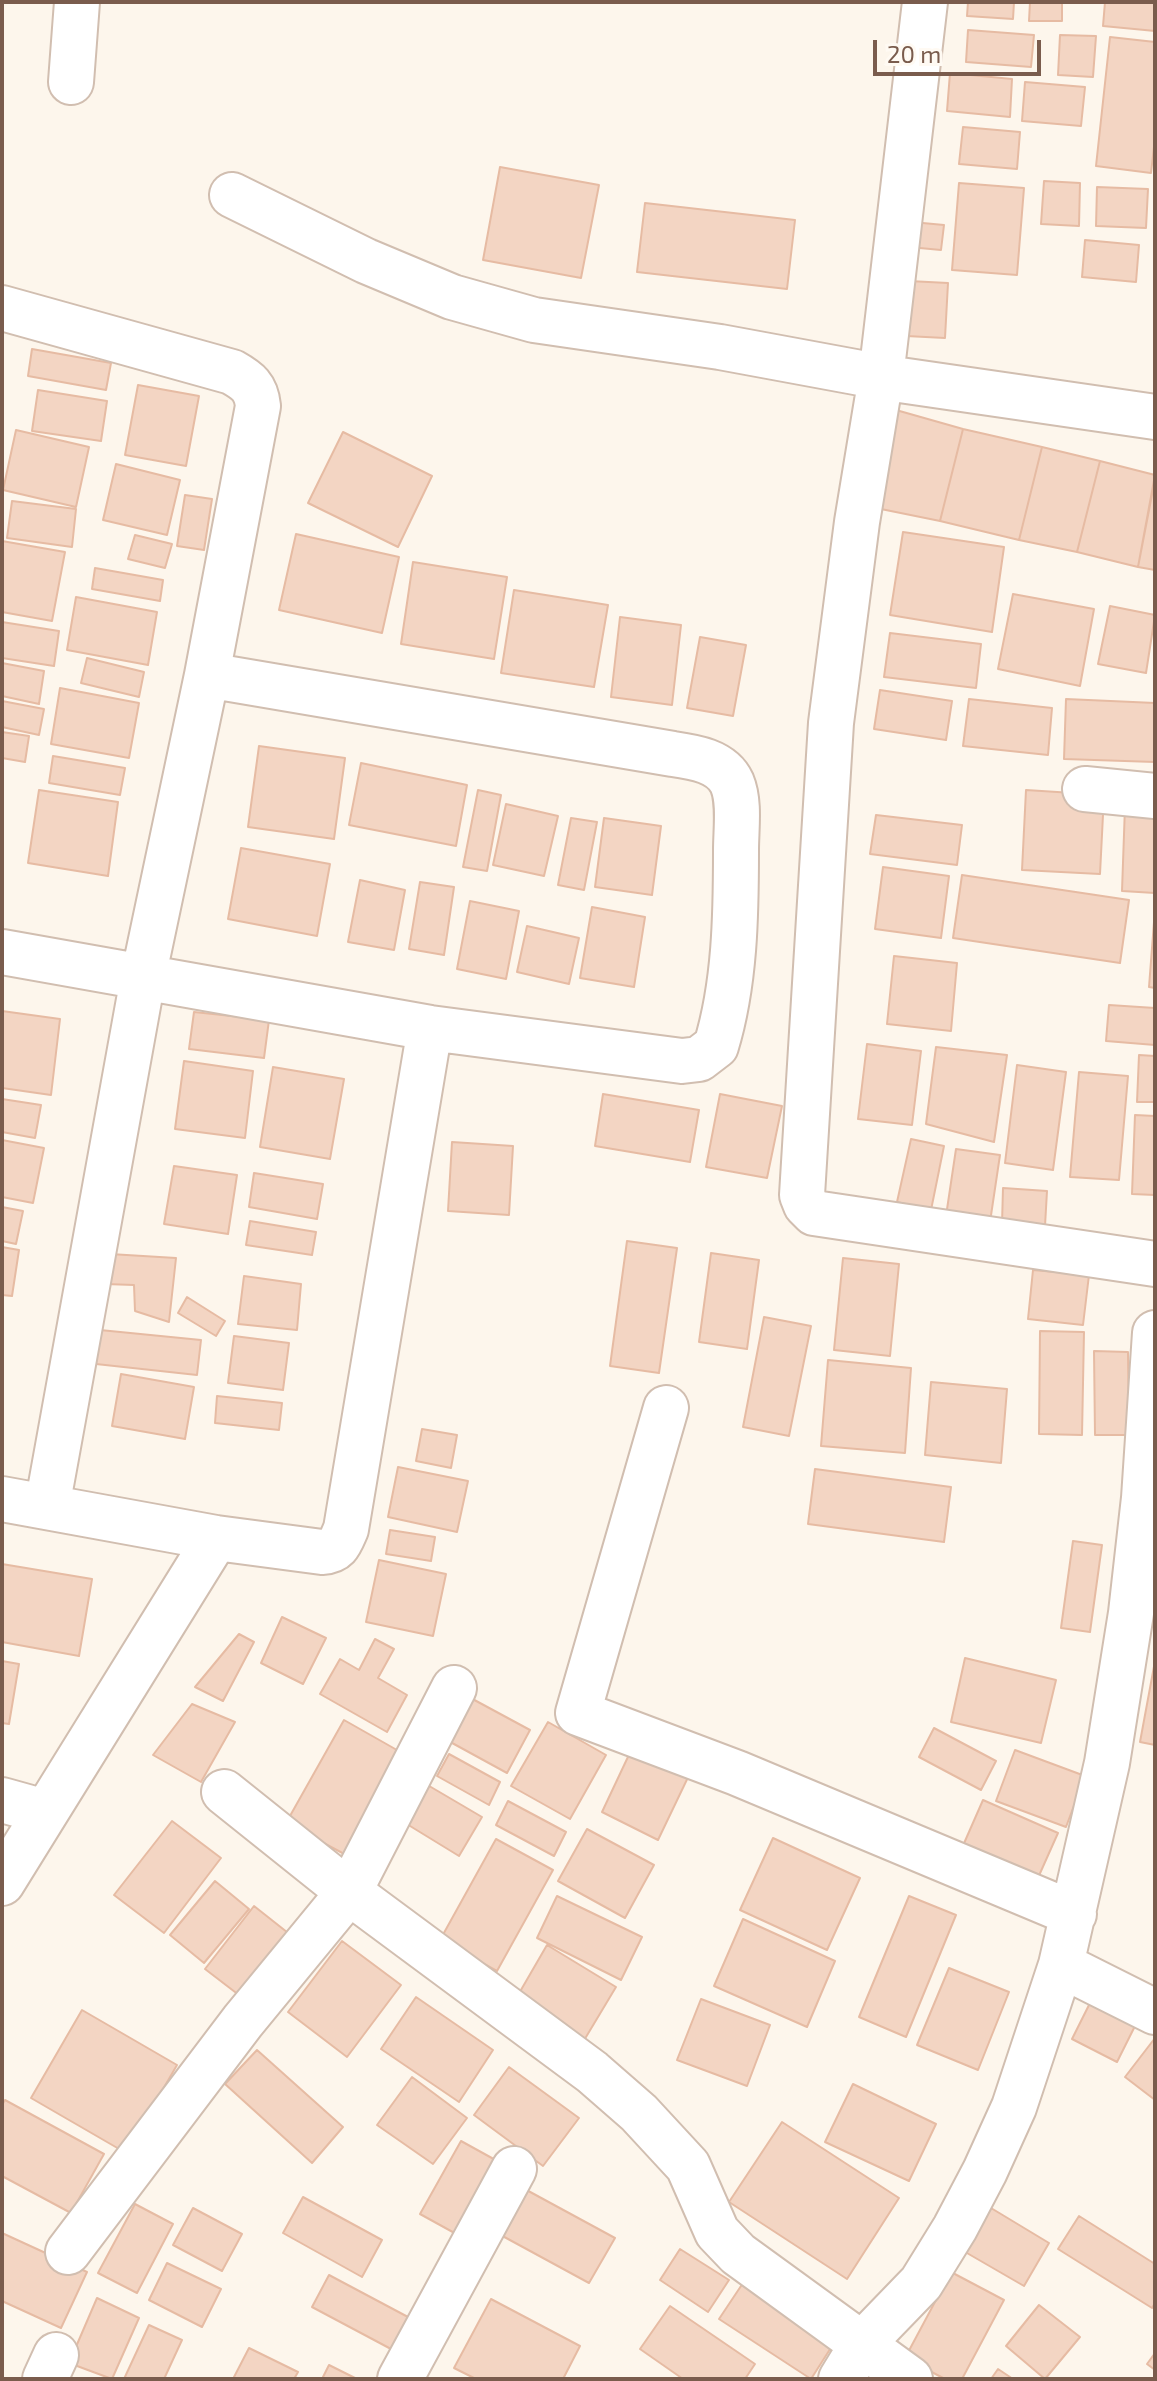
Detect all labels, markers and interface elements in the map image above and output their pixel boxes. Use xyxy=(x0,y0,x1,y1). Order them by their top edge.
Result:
scale bar xyxy=(877,24,1045,74)
text: 20 m xyxy=(887,39,941,68)

